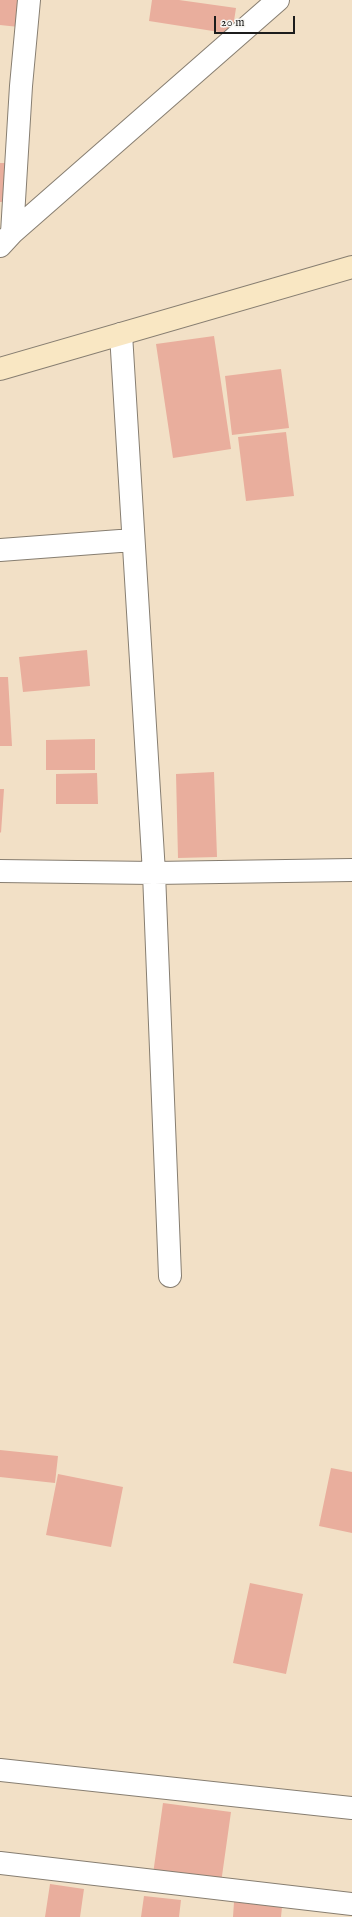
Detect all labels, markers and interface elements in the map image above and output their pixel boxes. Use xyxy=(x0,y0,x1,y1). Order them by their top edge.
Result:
scale bar xyxy=(216,8,297,34)
text: 20 m xyxy=(221,15,244,30)

